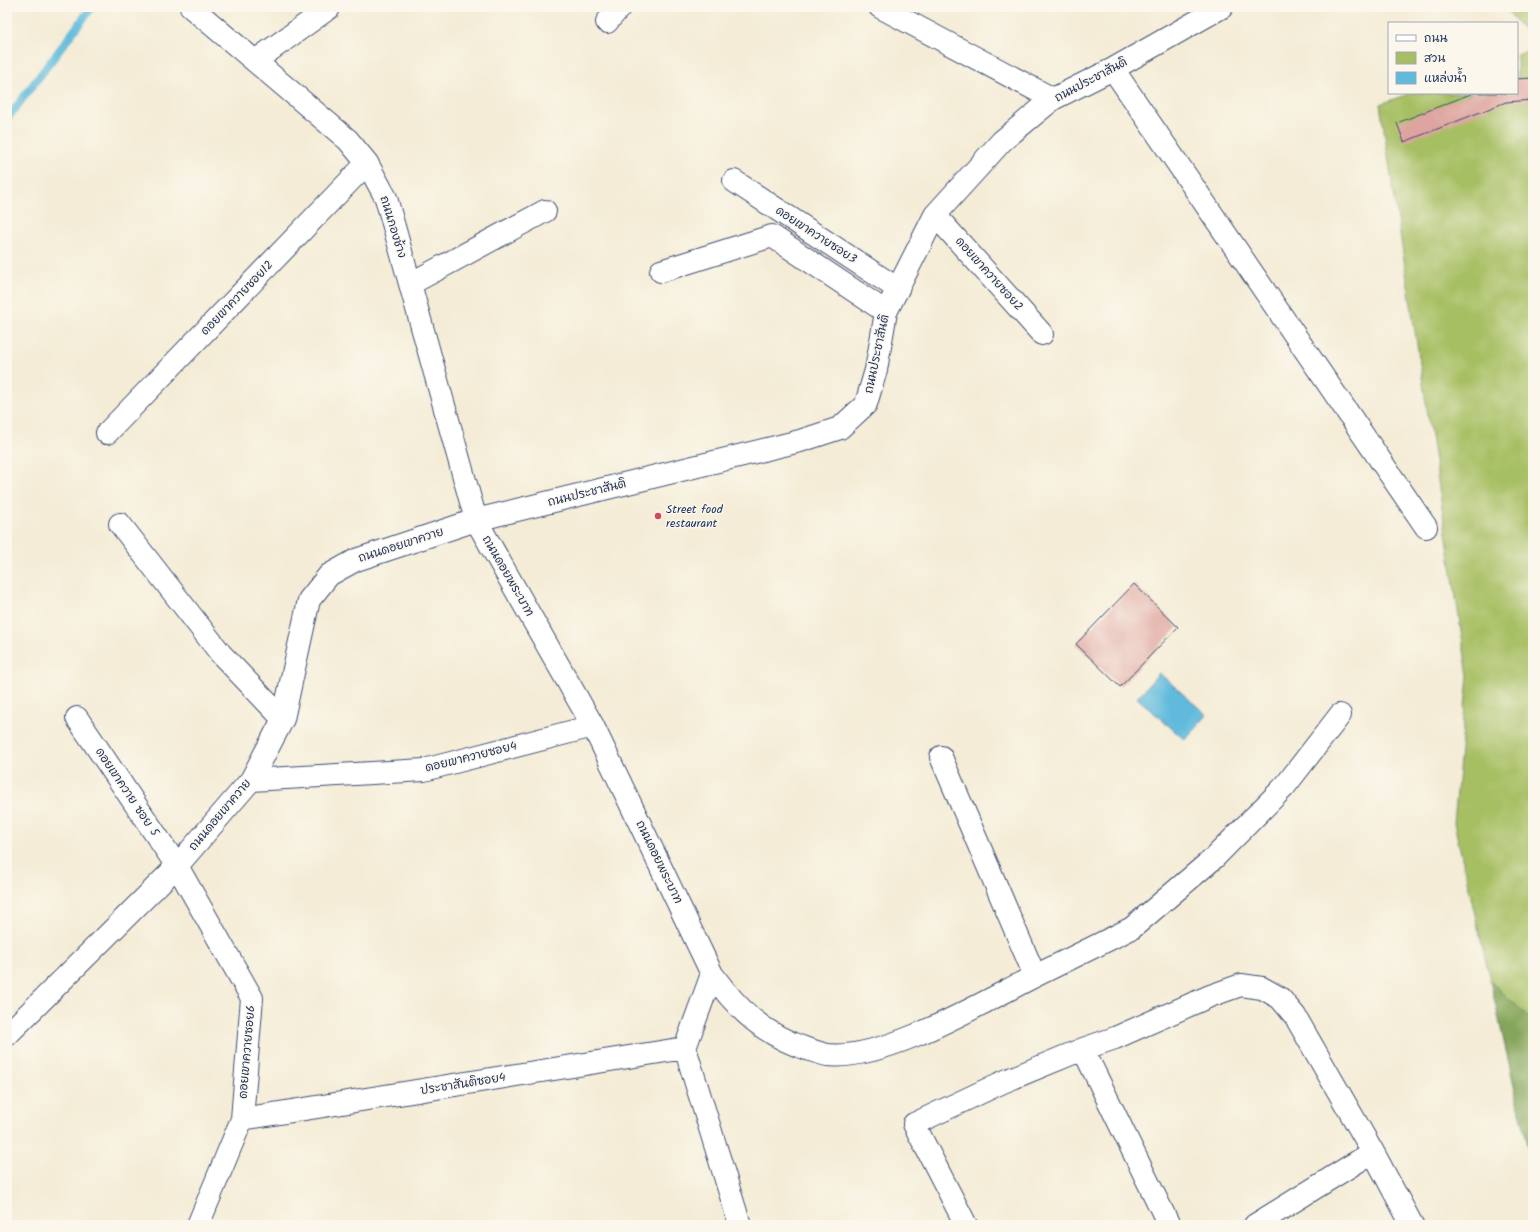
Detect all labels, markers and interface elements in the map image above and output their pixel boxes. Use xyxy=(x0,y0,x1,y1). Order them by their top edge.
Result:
legend xyxy=(1388,22,1518,94)
text: ถนน xyxy=(1424,29,1448,48)
text: สวน xyxy=(1424,49,1445,68)
street label: ถนนประชาสันติ xyxy=(1051,53,1131,107)
text: แหล่งน้ำ xyxy=(1424,67,1467,88)
street label: ถนนกองช้าง xyxy=(375,193,411,261)
street label: ดอยเขาควายซอย3 xyxy=(771,201,861,269)
street label: ดอยเขาควายซอย2 xyxy=(950,233,1028,315)
street label: ดอยเขาควายซอย12 xyxy=(196,256,278,340)
street label: ถนนประชาสันติ xyxy=(859,313,895,395)
street label: ถนนประชาสันติ xyxy=(546,474,628,512)
place label: Street food restaurant xyxy=(666,500,724,533)
marker: Street food restaurant xyxy=(653,511,663,521)
street label: ถนนดอยเขาควาย xyxy=(356,522,446,568)
street label: ถนนดอยพระบาท xyxy=(477,532,539,620)
street label: ดอยเขาควายซอย4 xyxy=(423,736,519,778)
street label: ดอยเขาควาย ซอย 5 xyxy=(90,744,165,841)
street label: ถนนดอยเขาควาย xyxy=(184,775,256,855)
street label: ถนนดอยพระบาท xyxy=(631,817,687,907)
street label: ดอยเขาควายซอย6 xyxy=(233,1004,261,1100)
street label: ประชาสันติซอย4 xyxy=(419,1068,507,1100)

